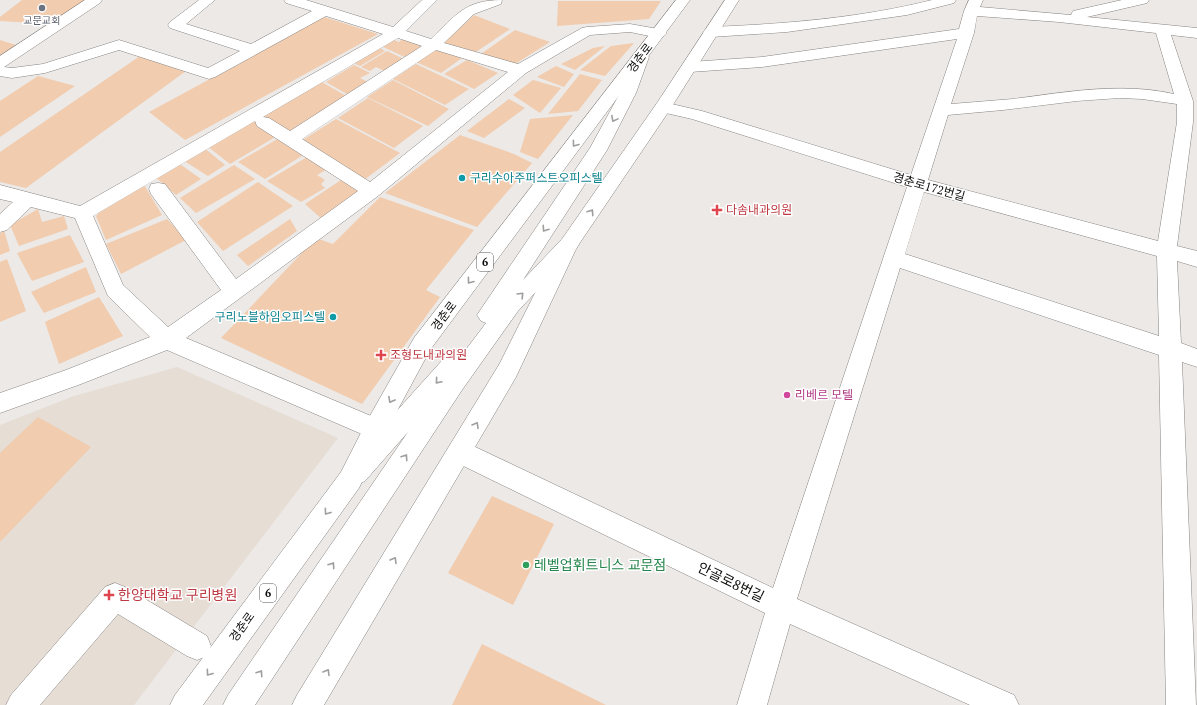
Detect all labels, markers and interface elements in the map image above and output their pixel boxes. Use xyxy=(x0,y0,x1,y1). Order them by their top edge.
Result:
marker: 교문교회 xyxy=(37,3,47,13)
place label: 교문교회 xyxy=(24,14,60,27)
street label: 경춘로 xyxy=(624,40,656,75)
one-way arrow xyxy=(612,114,619,122)
one-way arrow xyxy=(572,140,580,147)
street label: 경춘로172번길 xyxy=(891,169,967,204)
place label: 구리수아주퍼스트오피스텔 xyxy=(470,170,602,185)
marker: 구리수아주퍼스트오피스텔 xyxy=(457,173,467,183)
place label: 다솜내과의원 xyxy=(726,202,792,217)
marker: 다솜내과의원 xyxy=(711,204,723,216)
one-way arrow xyxy=(586,209,594,216)
one-way arrow xyxy=(543,224,550,231)
road number: 6 xyxy=(477,253,493,271)
one-way arrow xyxy=(468,276,475,283)
one-way arrow xyxy=(516,292,523,299)
street label: 경춘로 xyxy=(428,298,460,333)
place label: 구리노블하임오피스텔 xyxy=(215,309,325,324)
marker: 구리노블하임오피스텔 xyxy=(328,312,338,322)
place label: 조형도내과의원 xyxy=(390,347,467,362)
marker: 조형도내과의원 xyxy=(375,349,387,361)
one-way arrow xyxy=(436,376,443,383)
place label: 리베르 모텔 xyxy=(795,387,853,402)
marker: 리베르 모텔 xyxy=(782,390,792,400)
one-way arrow xyxy=(388,396,396,403)
one-way arrow xyxy=(471,422,478,429)
one-way arrow xyxy=(400,454,408,461)
one-way arrow xyxy=(325,507,332,514)
place label: 레벨업휘트니스 교문점 xyxy=(534,555,666,574)
one-way arrow xyxy=(390,557,397,564)
street label: 안골로8번길 xyxy=(695,557,768,606)
marker: 레벨업휘트니스 교문점 xyxy=(521,560,531,570)
one-way arrow xyxy=(327,562,335,569)
road number: 6 xyxy=(260,584,276,602)
place label: 한양대학교 구리병원 xyxy=(118,585,237,604)
marker: 한양대학교 구리병원 xyxy=(103,589,115,601)
street label: 경춘로 xyxy=(226,609,257,645)
one-way arrow xyxy=(207,668,214,675)
one-way arrow xyxy=(323,669,330,676)
one-way arrow xyxy=(255,670,262,677)

